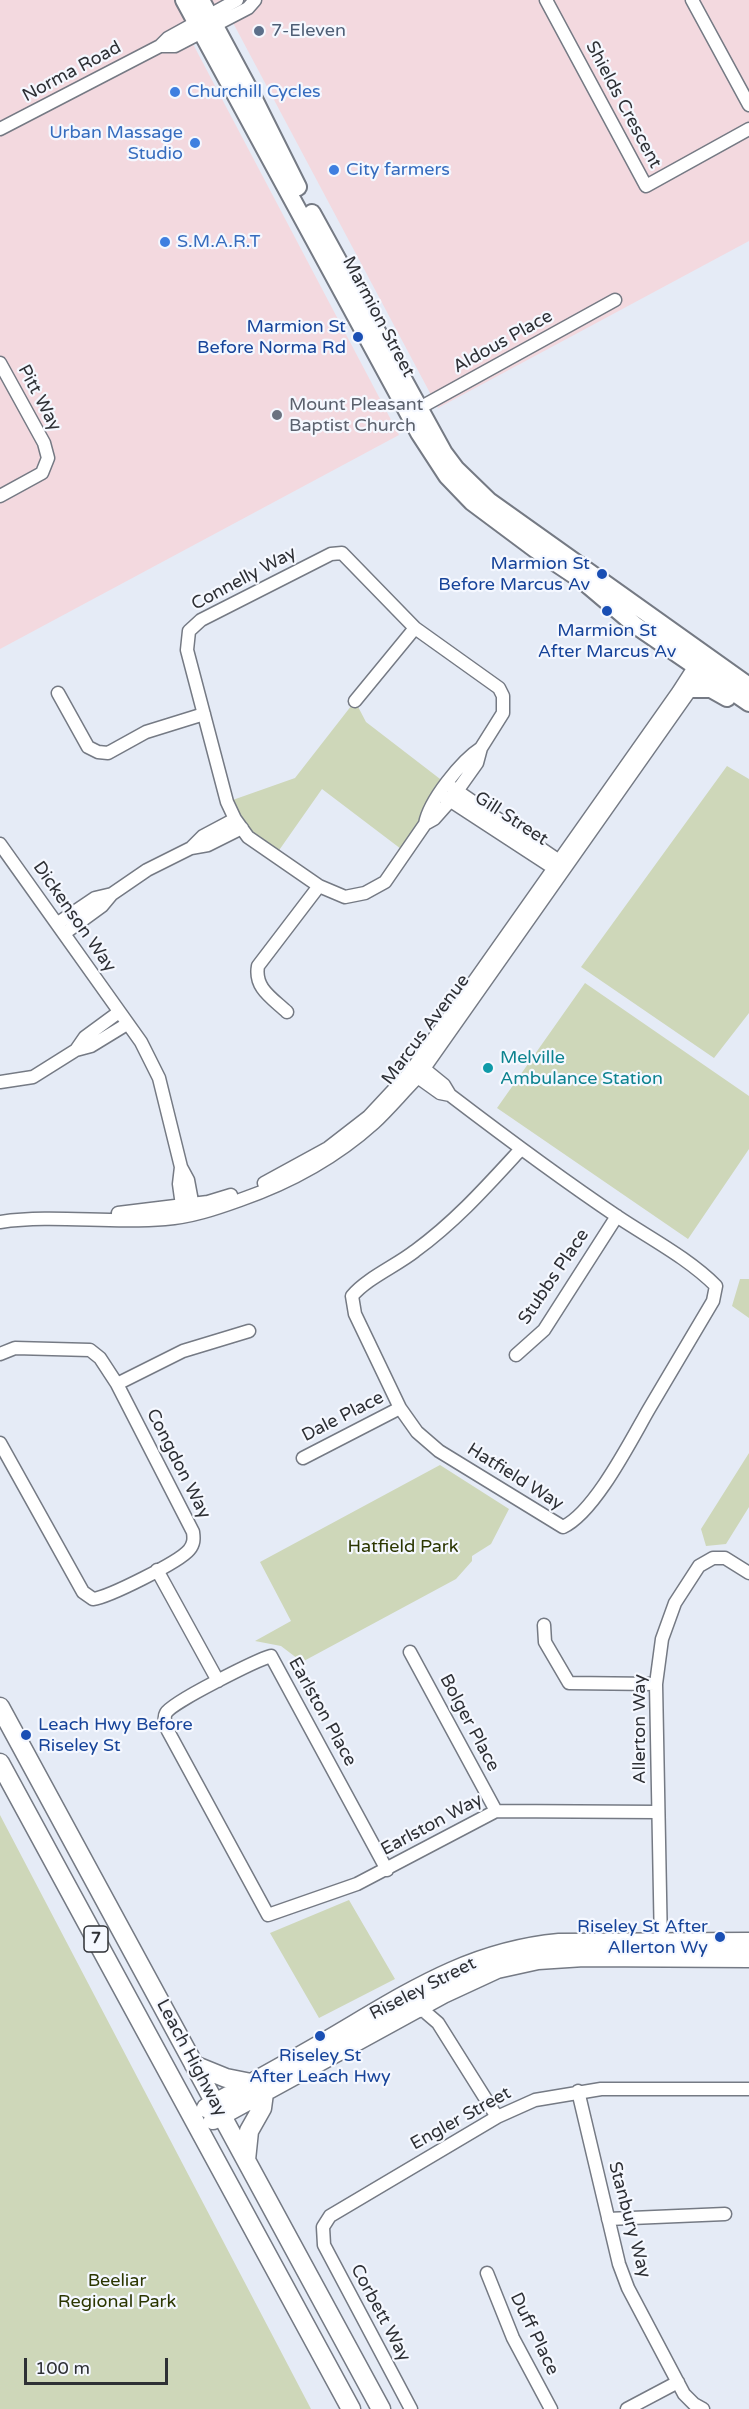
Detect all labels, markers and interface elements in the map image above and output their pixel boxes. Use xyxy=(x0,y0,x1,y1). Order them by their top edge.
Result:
place label: 7-Eleven xyxy=(271,20,346,42)
marker: 7-Eleven xyxy=(252,24,266,38)
street label: Norma Road xyxy=(19,37,125,107)
street label: Shields Crescent xyxy=(580,38,666,172)
place label: Churchill Cycles xyxy=(187,81,321,103)
marker: Churchill Cycles xyxy=(168,85,182,99)
place label: Urban Massage Studio xyxy=(49,122,183,164)
marker: Urban Massage Studio xyxy=(188,136,202,150)
place label: City farmers xyxy=(346,159,450,181)
marker: City farmers xyxy=(327,163,341,177)
place label: S.M.A.R.T xyxy=(177,231,261,253)
marker: S.M.A.R.T xyxy=(158,235,172,249)
street label: Marmion Street xyxy=(337,253,419,381)
street label: Aldous Place xyxy=(449,306,557,378)
place label: Marmion St Before Norma Rd xyxy=(197,316,346,358)
marker: Marmion St Before Norma Rd xyxy=(351,330,365,344)
street label: Pitt Way xyxy=(13,361,65,435)
place label: Mount Pleasant Baptist Church xyxy=(289,394,423,436)
marker: Mount Pleasant Baptist Church xyxy=(270,408,284,422)
street label: Connelly Way xyxy=(188,542,300,616)
place label: Marmion St Before Marcus Av xyxy=(438,553,590,596)
marker: Marmion St Before Marcus Av xyxy=(595,567,609,581)
marker: Marmion St After Marcus Av xyxy=(600,604,614,618)
place label: Marmion St After Marcus Av xyxy=(538,620,676,662)
street label: Gill Street xyxy=(470,787,552,851)
street label: Dickenson Way xyxy=(28,857,120,977)
street label: Marcus Avenue xyxy=(378,971,474,1089)
place label: Melville Ambulance Station xyxy=(500,1047,663,1090)
marker: Melville Ambulance Station xyxy=(481,1061,495,1075)
street label: Stubbs Place xyxy=(514,1225,594,1329)
street label: Dale Place xyxy=(298,1387,388,1447)
street label: Congdon Way xyxy=(141,1405,215,1523)
street label: Hatfield Way xyxy=(463,1439,567,1515)
park label: Hatfield Park xyxy=(348,1536,458,1558)
street label: Earlston Place xyxy=(283,1654,361,1770)
street label: Bolger Place xyxy=(434,1671,504,1775)
street label: Allerton Way xyxy=(629,1674,651,1784)
place label: Leach Hwy Before Riseley St xyxy=(38,1714,193,1756)
marker: Leach Hwy Before Riseley St xyxy=(19,1728,33,1742)
street label: Earlston Way xyxy=(378,1789,486,1861)
place label: Riseley St After Allerton Wy xyxy=(577,1916,708,1958)
road number: 7 xyxy=(84,1926,108,1952)
marker: Riseley St After Allerton Wy xyxy=(713,1930,727,1944)
street label: Riseley Street xyxy=(366,1953,480,2025)
street label: Leach Highway xyxy=(151,1996,231,2120)
marker: Riseley St After Leach Hwy xyxy=(313,2029,327,2043)
place label: Riseley St After Leach Hwy xyxy=(249,2045,391,2088)
street label: Engler Street xyxy=(407,2083,515,2155)
street label: Stanbury Way xyxy=(603,2160,655,2280)
street label: Corbett Way xyxy=(345,2261,415,2365)
park label: Beeliar Regional Park xyxy=(58,2270,176,2312)
street label: Duff Place xyxy=(505,2289,563,2379)
scale bar xyxy=(27,2346,171,2384)
text: 100 m xyxy=(35,2357,90,2379)

